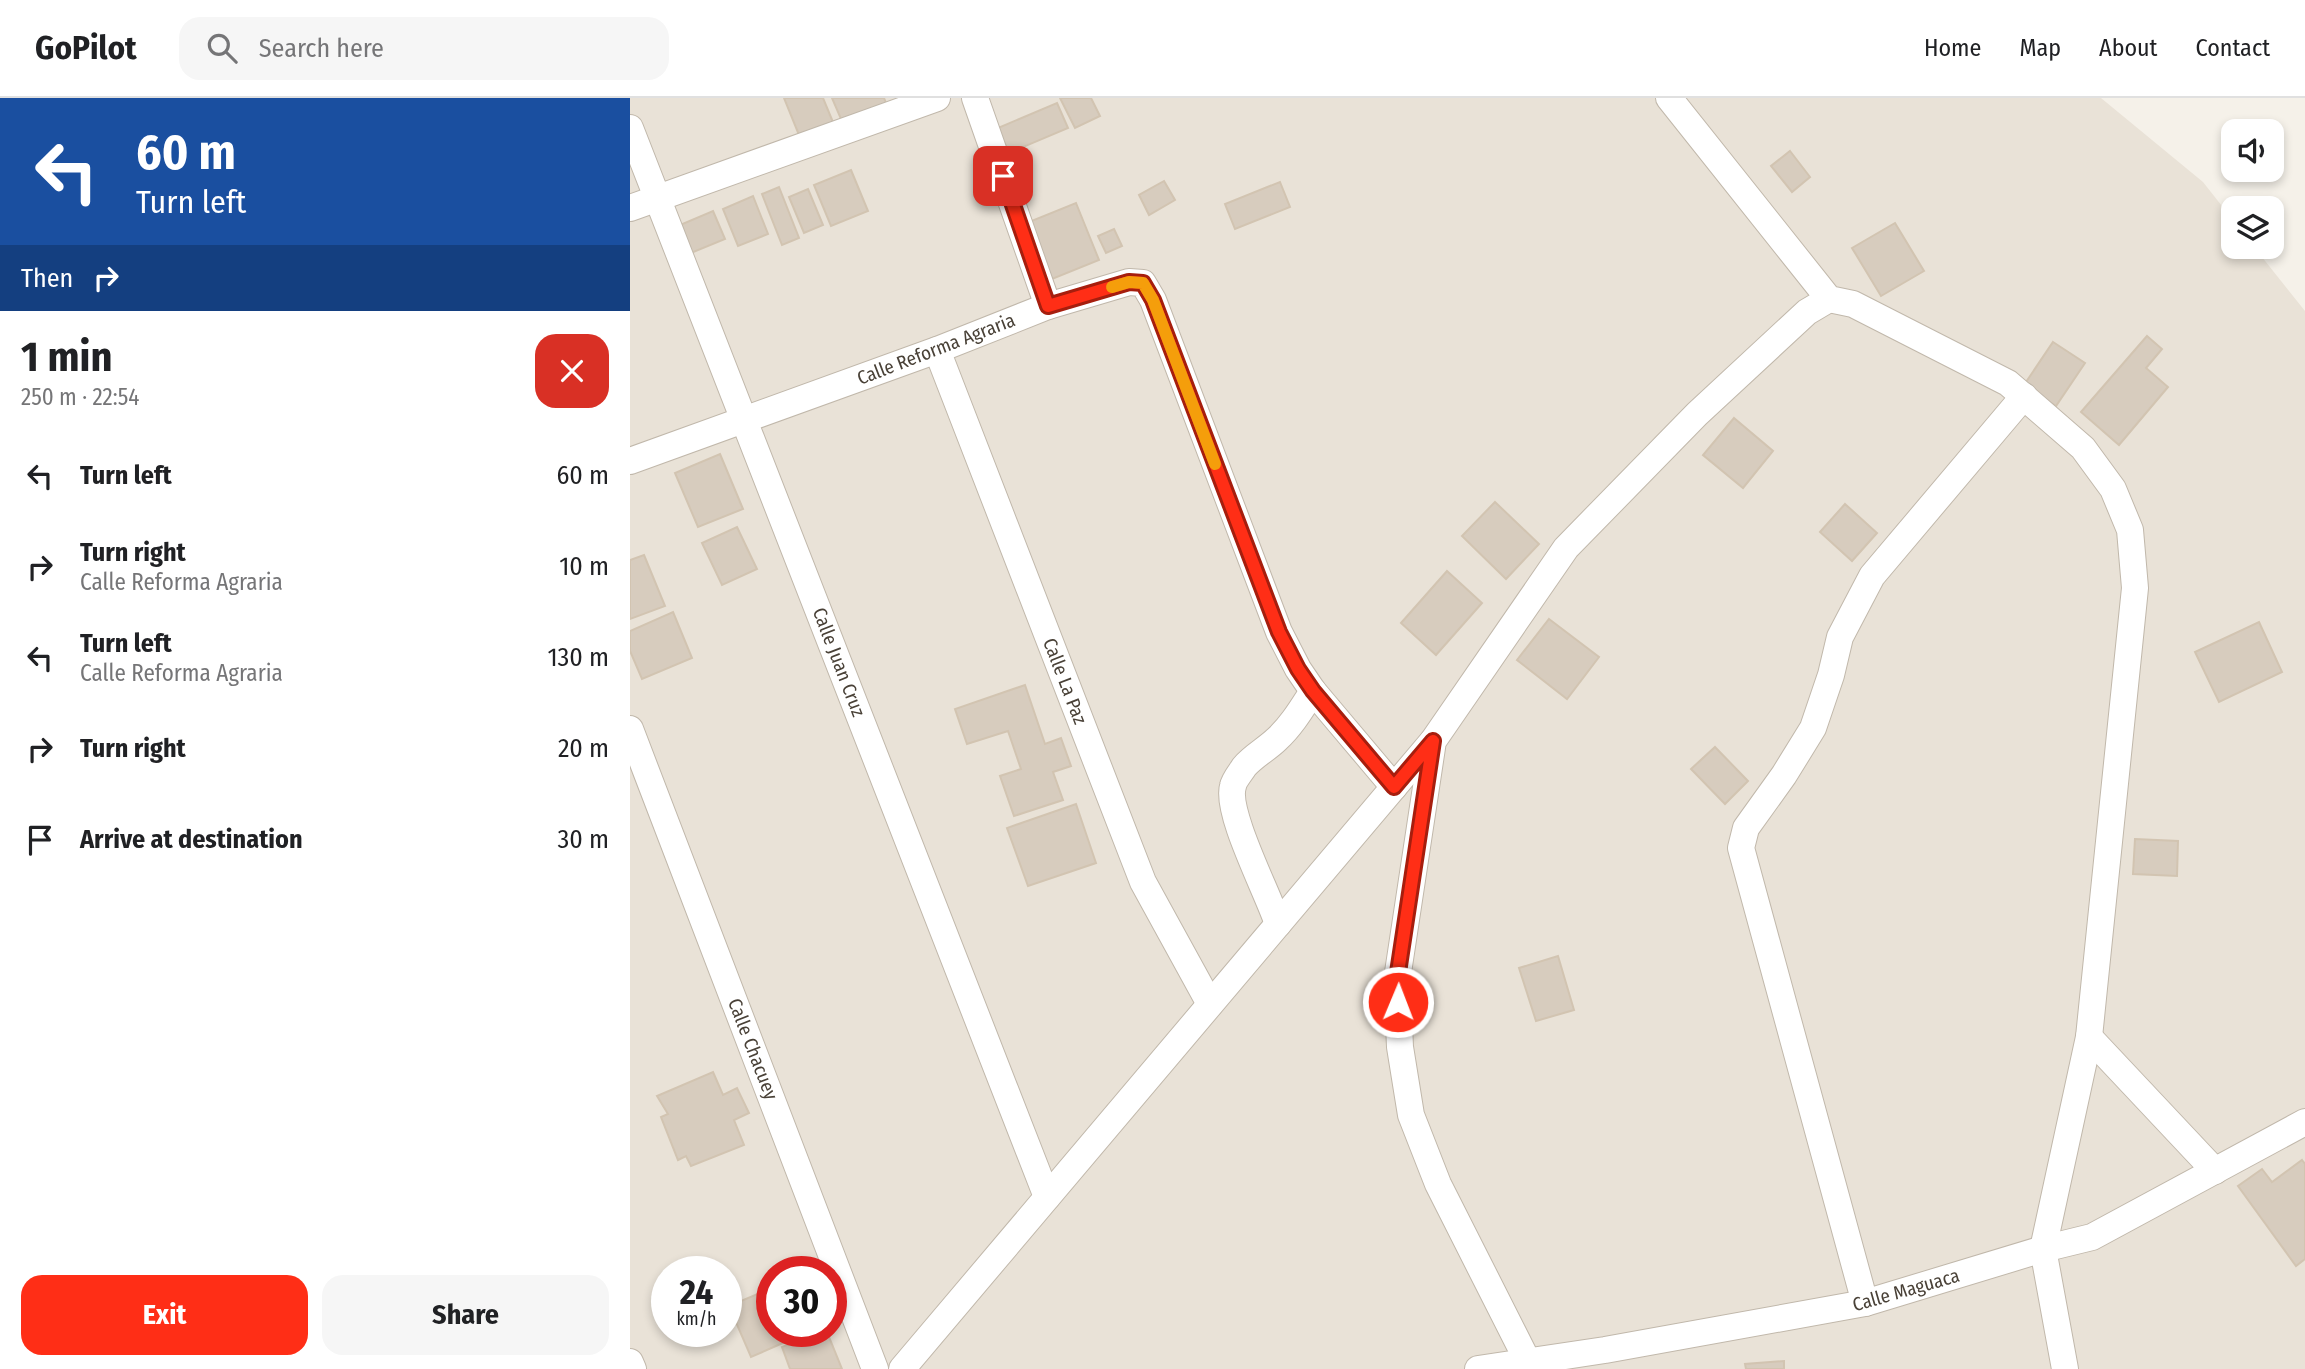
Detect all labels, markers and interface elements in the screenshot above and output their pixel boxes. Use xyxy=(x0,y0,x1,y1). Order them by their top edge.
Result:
search box xyxy=(179,17,669,80)
text: GoPilot xyxy=(35,28,137,68)
icon: search xyxy=(203,29,241,67)
text: Search here xyxy=(259,33,384,64)
text: Home xyxy=(1924,34,1981,62)
text: Map xyxy=(2019,34,2061,62)
text: About xyxy=(2099,34,2157,62)
text: Contact xyxy=(2195,34,2270,62)
map controls xyxy=(2221,119,2284,259)
button: sound xyxy=(2221,119,2284,182)
text: 60 m xyxy=(136,123,236,182)
icon: left xyxy=(21,126,112,217)
pin xyxy=(973,146,1033,206)
icon: arrive xyxy=(984,157,1022,195)
text: Turn left xyxy=(136,183,246,221)
button: layers xyxy=(2221,196,2284,259)
icon: right xyxy=(87,259,125,297)
text: Then xyxy=(21,263,73,294)
street label: Calle Reforma Agraria xyxy=(854,308,1018,390)
text: 1 min xyxy=(21,332,112,382)
button: close xyxy=(535,334,609,408)
text: 250 m · 22:54 xyxy=(21,383,139,411)
icon: left xyxy=(21,457,59,495)
text: Turn left xyxy=(80,460,172,491)
text: 60 m xyxy=(556,460,609,491)
text: Turn right xyxy=(80,537,186,568)
icon: right xyxy=(21,548,59,586)
text: 10 m xyxy=(559,551,609,582)
text: Calle Reforma Agraria xyxy=(80,568,283,596)
street label: Calle Juan Cruz xyxy=(808,604,870,720)
text: Turn left xyxy=(80,628,172,659)
street label: Calle La Paz xyxy=(1038,635,1092,728)
icon: left xyxy=(21,639,59,677)
text: 130 m xyxy=(547,642,609,673)
text: Calle Reforma Agraria xyxy=(80,659,283,687)
icon: right xyxy=(21,730,59,768)
text: Turn right xyxy=(80,733,186,764)
text: 20 m xyxy=(558,733,609,764)
icon: arrive xyxy=(21,821,59,859)
text: Arrive at destination xyxy=(80,824,303,855)
text: 30 m xyxy=(558,824,609,855)
position arrow xyxy=(1361,965,1435,1039)
street label: Calle Chacuey xyxy=(723,995,783,1103)
speed limit sign: 30 xyxy=(756,1256,847,1347)
street label: Calle Maguaca xyxy=(1850,1264,1962,1316)
text: 24 xyxy=(680,1271,713,1313)
button: Exit xyxy=(21,1275,308,1355)
button: Share xyxy=(322,1275,609,1355)
text: km/h xyxy=(676,1308,717,1330)

